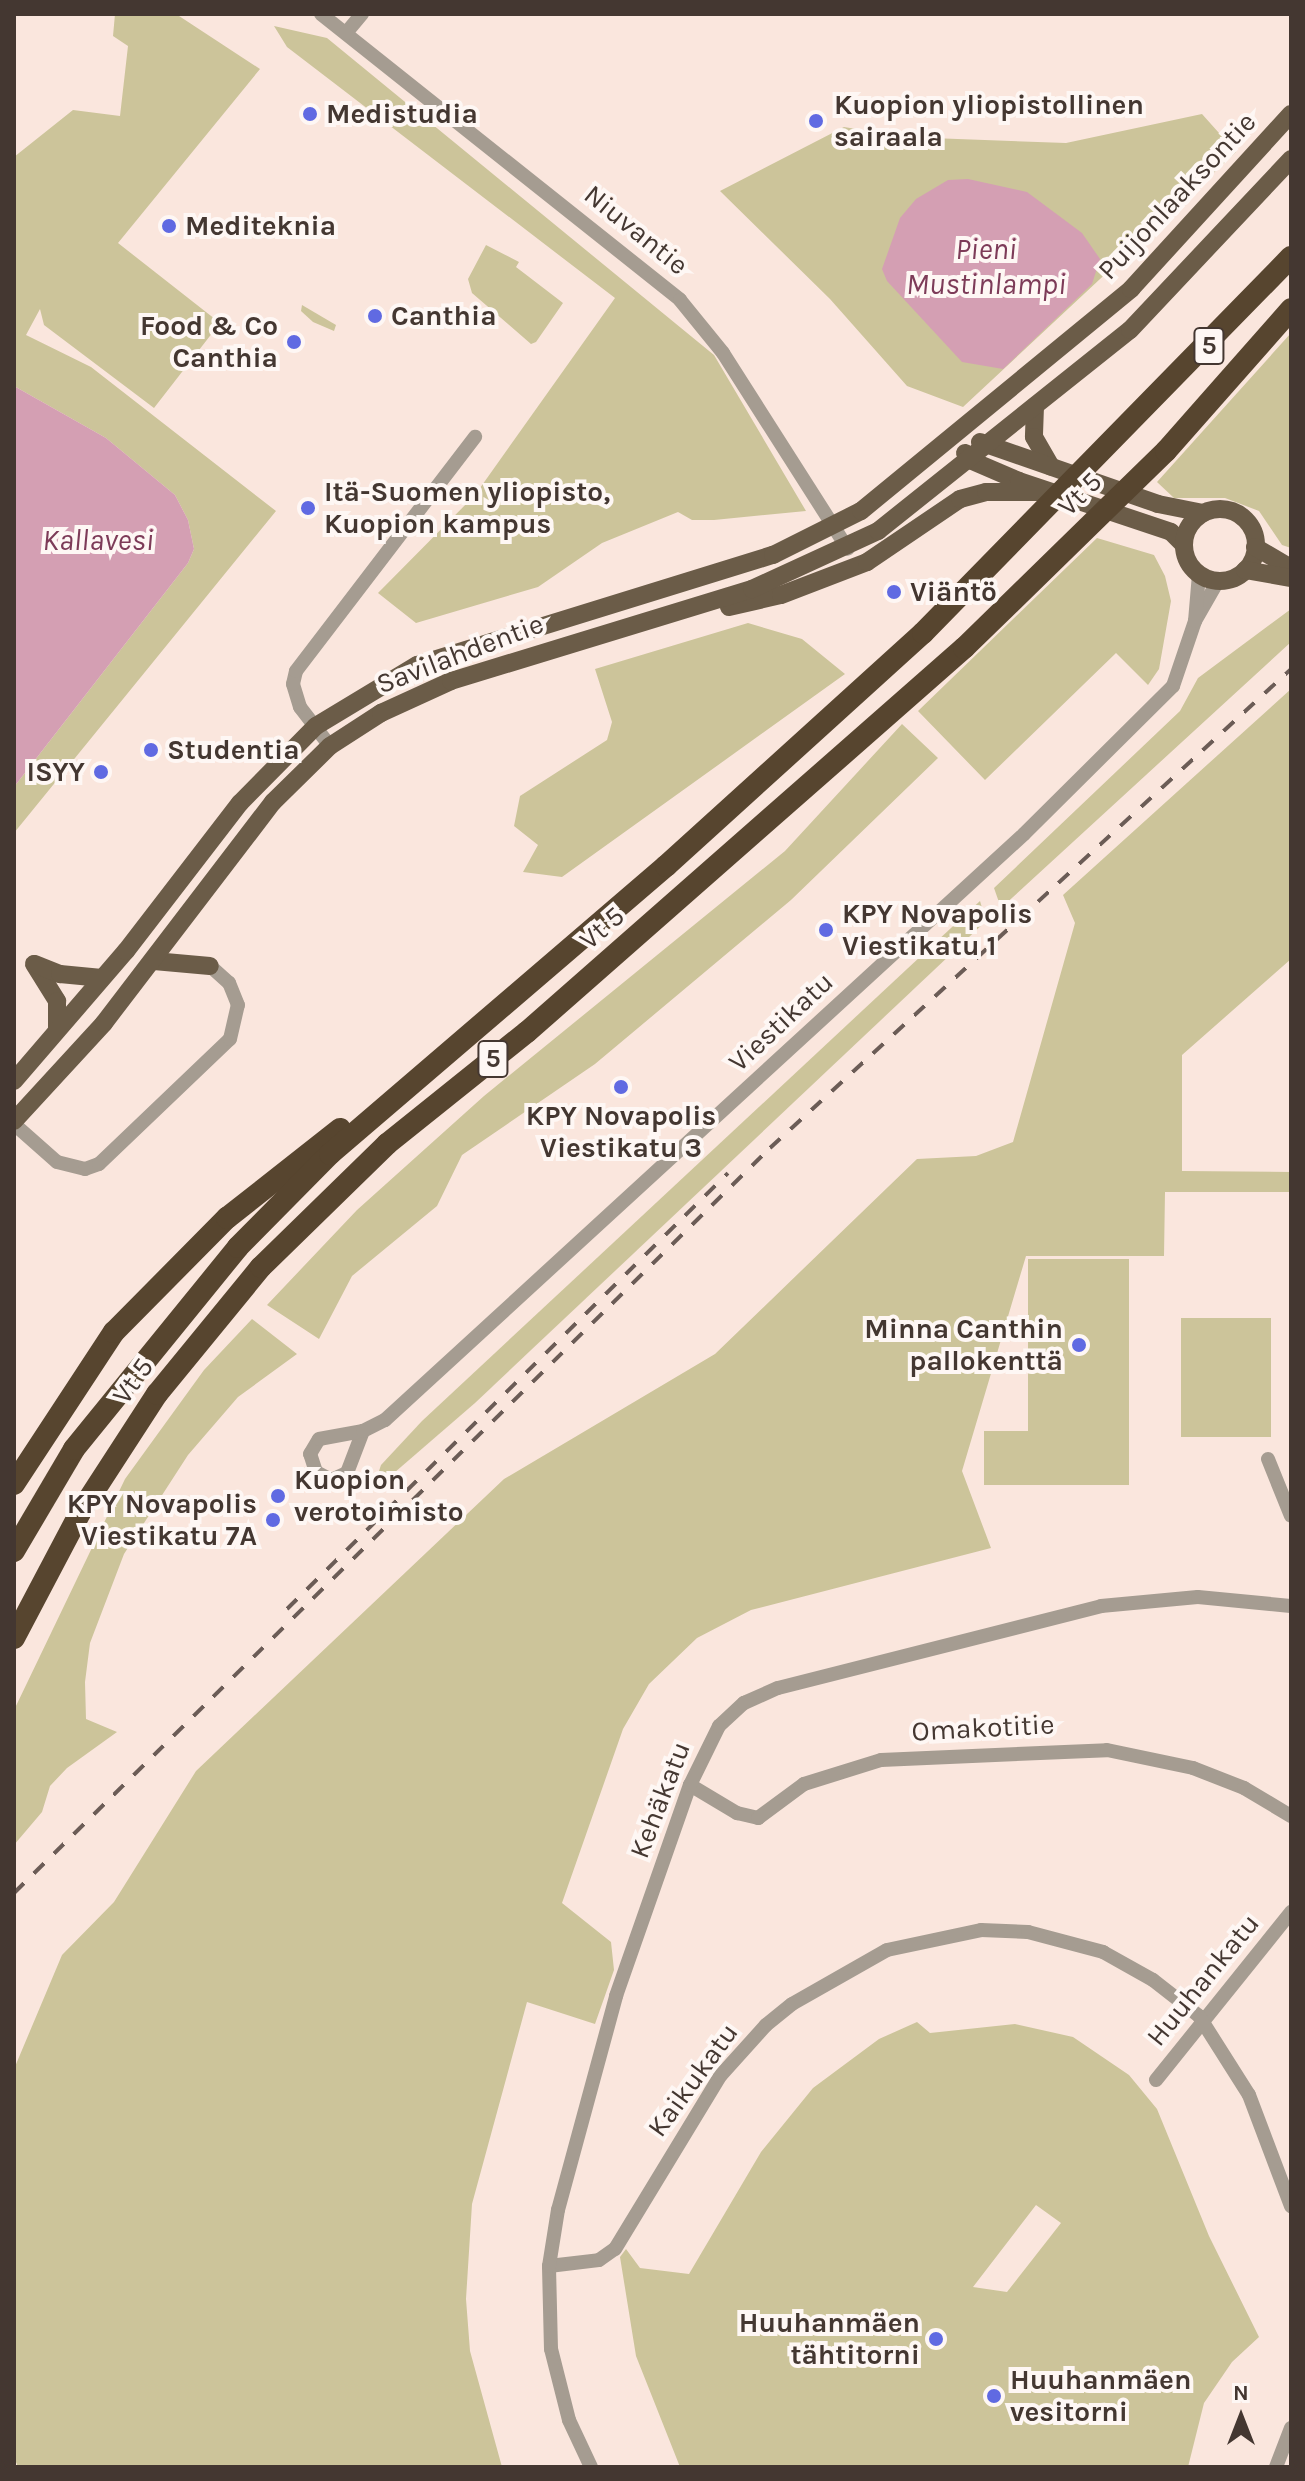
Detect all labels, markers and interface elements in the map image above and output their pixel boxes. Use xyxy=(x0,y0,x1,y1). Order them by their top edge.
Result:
place label: Kuopion yliopistollinen sairaala xyxy=(834,88,1144,154)
place label: Medistudia xyxy=(326,97,478,131)
marker: Medistudia xyxy=(301,105,319,123)
street label: Puijonlaaksontie xyxy=(1091,105,1263,287)
marker: Kuopion yliopistollinen sairaala xyxy=(805,110,827,132)
street label: Niuvantie xyxy=(577,178,695,282)
place label: Mediteknia xyxy=(185,209,336,243)
marker: Mediteknia xyxy=(160,217,178,235)
water label: Pieni Mustinlampi xyxy=(906,231,1066,302)
place label: Canthia xyxy=(391,299,497,333)
marker: Canthia xyxy=(366,307,384,325)
place label: Food & Co Canthia xyxy=(140,309,278,375)
road number: 5 xyxy=(1193,324,1225,368)
marker: Food & Co Canthia xyxy=(285,333,303,351)
street label: Vt 5 xyxy=(1051,465,1109,523)
place label: Itä-Suomen yliopisto, Kuopion kampus xyxy=(324,475,610,541)
marker: Itä-Suomen yliopisto, Kuopion kampus xyxy=(299,499,317,517)
water label: Kallavesi xyxy=(42,522,154,558)
place label: Viäntö xyxy=(910,575,997,609)
marker: Viäntö xyxy=(885,583,903,601)
street label: Savilahdentie xyxy=(372,607,548,701)
place label: Studentia xyxy=(167,733,300,767)
marker: Studentia xyxy=(142,741,160,759)
place label: ISYY xyxy=(27,755,85,789)
marker: ISYY xyxy=(92,763,110,781)
place label: KPY Novapolis Viestikatu 1 xyxy=(842,897,1032,963)
street label: Vt 5 xyxy=(573,899,631,957)
marker: KPY Novapolis Viestikatu 1 xyxy=(817,921,835,939)
street label: Viestikatu xyxy=(722,965,840,1079)
road number: 5 xyxy=(477,1037,509,1081)
marker: KPY Novapolis Viestikatu 3 xyxy=(612,1078,630,1096)
place label: KPY Novapolis Viestikatu 3 xyxy=(526,1099,716,1165)
place label: Minna Canthin pallokenttä xyxy=(864,1312,1063,1378)
marker: Minna Canthin pallokenttä xyxy=(1070,1336,1088,1354)
street label: Vt 5 xyxy=(105,1351,161,1411)
place label: Kuopion verotoimisto xyxy=(294,1463,464,1529)
place label: KPY Novapolis Viestikatu 7A xyxy=(67,1487,257,1553)
marker: Kuopion verotoimisto xyxy=(269,1487,287,1505)
marker: KPY Novapolis Viestikatu 7A xyxy=(264,1511,282,1529)
street label: Omakotitie xyxy=(911,1707,1055,1749)
street label: Kehäkatu xyxy=(622,1737,698,1863)
street label: Huuhankatu xyxy=(1139,1907,1267,2053)
street label: Kaikukatu xyxy=(641,2017,745,2143)
place label: Huuhanmäen tähtitorni xyxy=(739,2306,920,2372)
marker: Huuhanmäen tähtitorni xyxy=(927,2330,945,2348)
place label: Huuhanmäen vesitorni xyxy=(1010,2363,1191,2429)
north arrow xyxy=(1201,2377,1281,2457)
text: N xyxy=(1233,2380,1249,2406)
marker: Huuhanmäen vesitorni xyxy=(985,2387,1003,2405)

